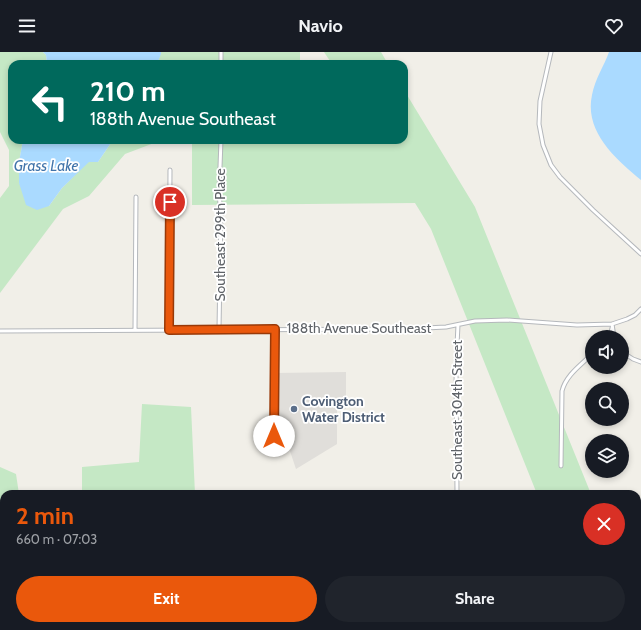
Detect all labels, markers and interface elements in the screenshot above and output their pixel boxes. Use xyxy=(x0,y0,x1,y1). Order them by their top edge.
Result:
icon: menu xyxy=(16,15,38,37)
text: Navio xyxy=(298,15,343,37)
icon: heart xyxy=(603,15,625,37)
text: 210 m xyxy=(90,74,166,108)
icon: left xyxy=(24,76,76,128)
text: 188th Avenue Southeast xyxy=(90,108,276,130)
water label: Grass Lake xyxy=(14,157,78,175)
street label: Southeast 299th Place xyxy=(211,168,229,302)
pin xyxy=(153,185,187,219)
icon: arrive xyxy=(159,191,181,213)
street label: 188th Avenue Southeast xyxy=(287,319,432,337)
map controls xyxy=(585,330,629,478)
button: sound xyxy=(585,330,629,374)
street label: Southeast 304th Street xyxy=(448,340,466,480)
button: search xyxy=(585,382,629,426)
place label: Covington Water District xyxy=(302,392,385,426)
marker: Covington Water District xyxy=(289,404,299,414)
position arrow xyxy=(253,415,295,457)
button: layers xyxy=(585,434,629,478)
text: 2 min xyxy=(16,501,74,530)
button: close xyxy=(583,503,625,545)
text: 660 m · 07:03 xyxy=(16,531,97,547)
button: Exit xyxy=(16,576,317,622)
button: Share xyxy=(325,576,625,622)

